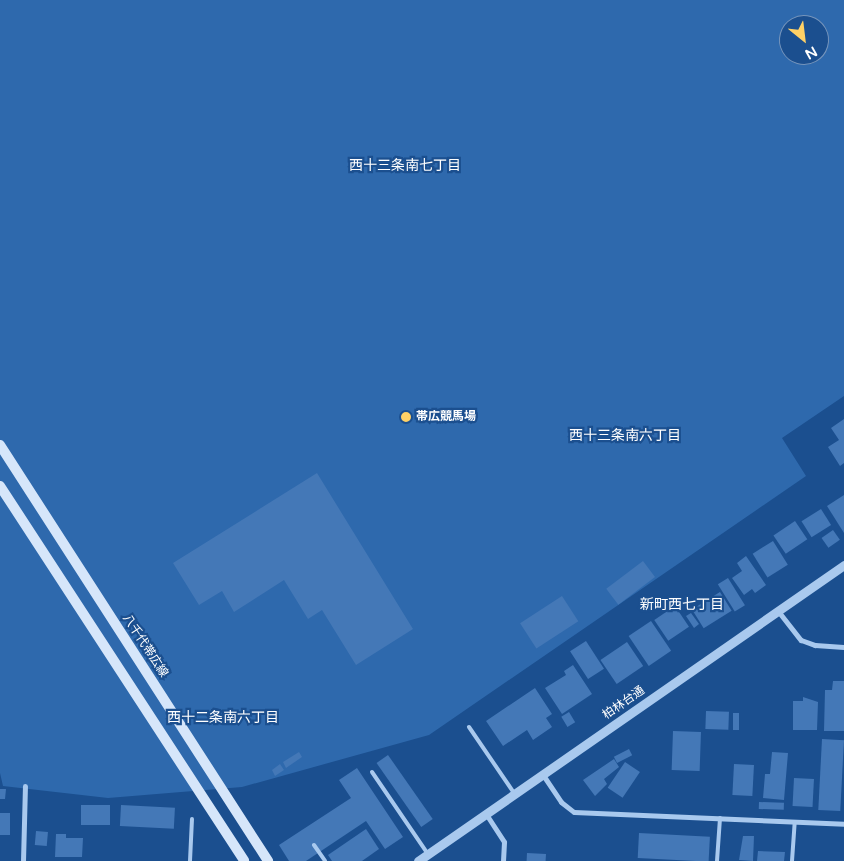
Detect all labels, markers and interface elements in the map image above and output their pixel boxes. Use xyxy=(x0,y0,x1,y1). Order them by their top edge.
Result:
north arrow xyxy=(779,15,829,65)
text: N xyxy=(802,43,820,63)
district label: 西十三条南七丁目 xyxy=(349,158,461,174)
place label: 帯広競馬場 xyxy=(416,410,476,424)
marker: 帯広競馬場 xyxy=(400,411,412,423)
district label: 西十三条南六丁目 xyxy=(569,428,681,444)
district label: 新町西七丁目 xyxy=(640,597,724,613)
street label: 八千代帯広線 xyxy=(119,612,171,680)
street label: 柏林台通 xyxy=(600,683,648,723)
district label: 西十二条南六丁目 xyxy=(167,710,279,726)

